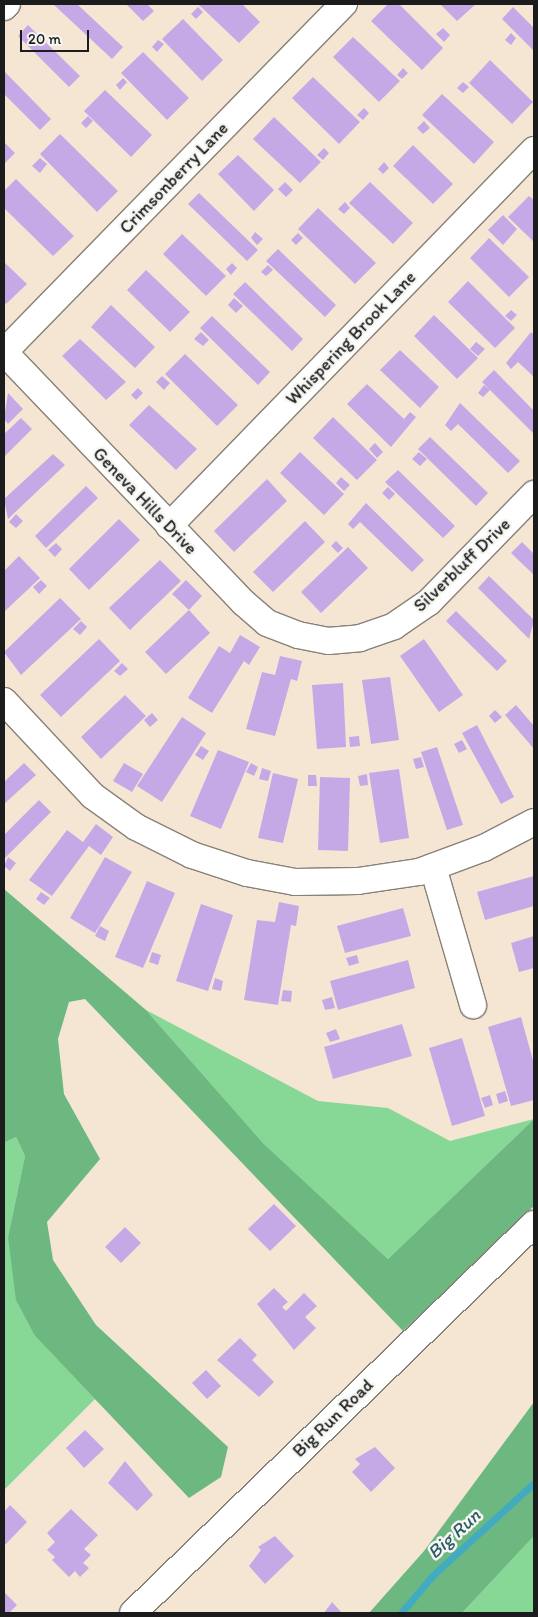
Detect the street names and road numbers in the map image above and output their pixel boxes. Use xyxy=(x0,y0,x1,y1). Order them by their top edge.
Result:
street label: Crimsonberry Lane xyxy=(115,118,233,238)
street label: Whispering Brook Lane xyxy=(281,267,421,409)
street label: Geneva Hills Drive xyxy=(88,443,202,559)
street label: Silverbluff Drive xyxy=(409,513,515,617)
street label: Big Run Road xyxy=(288,1374,378,1462)

